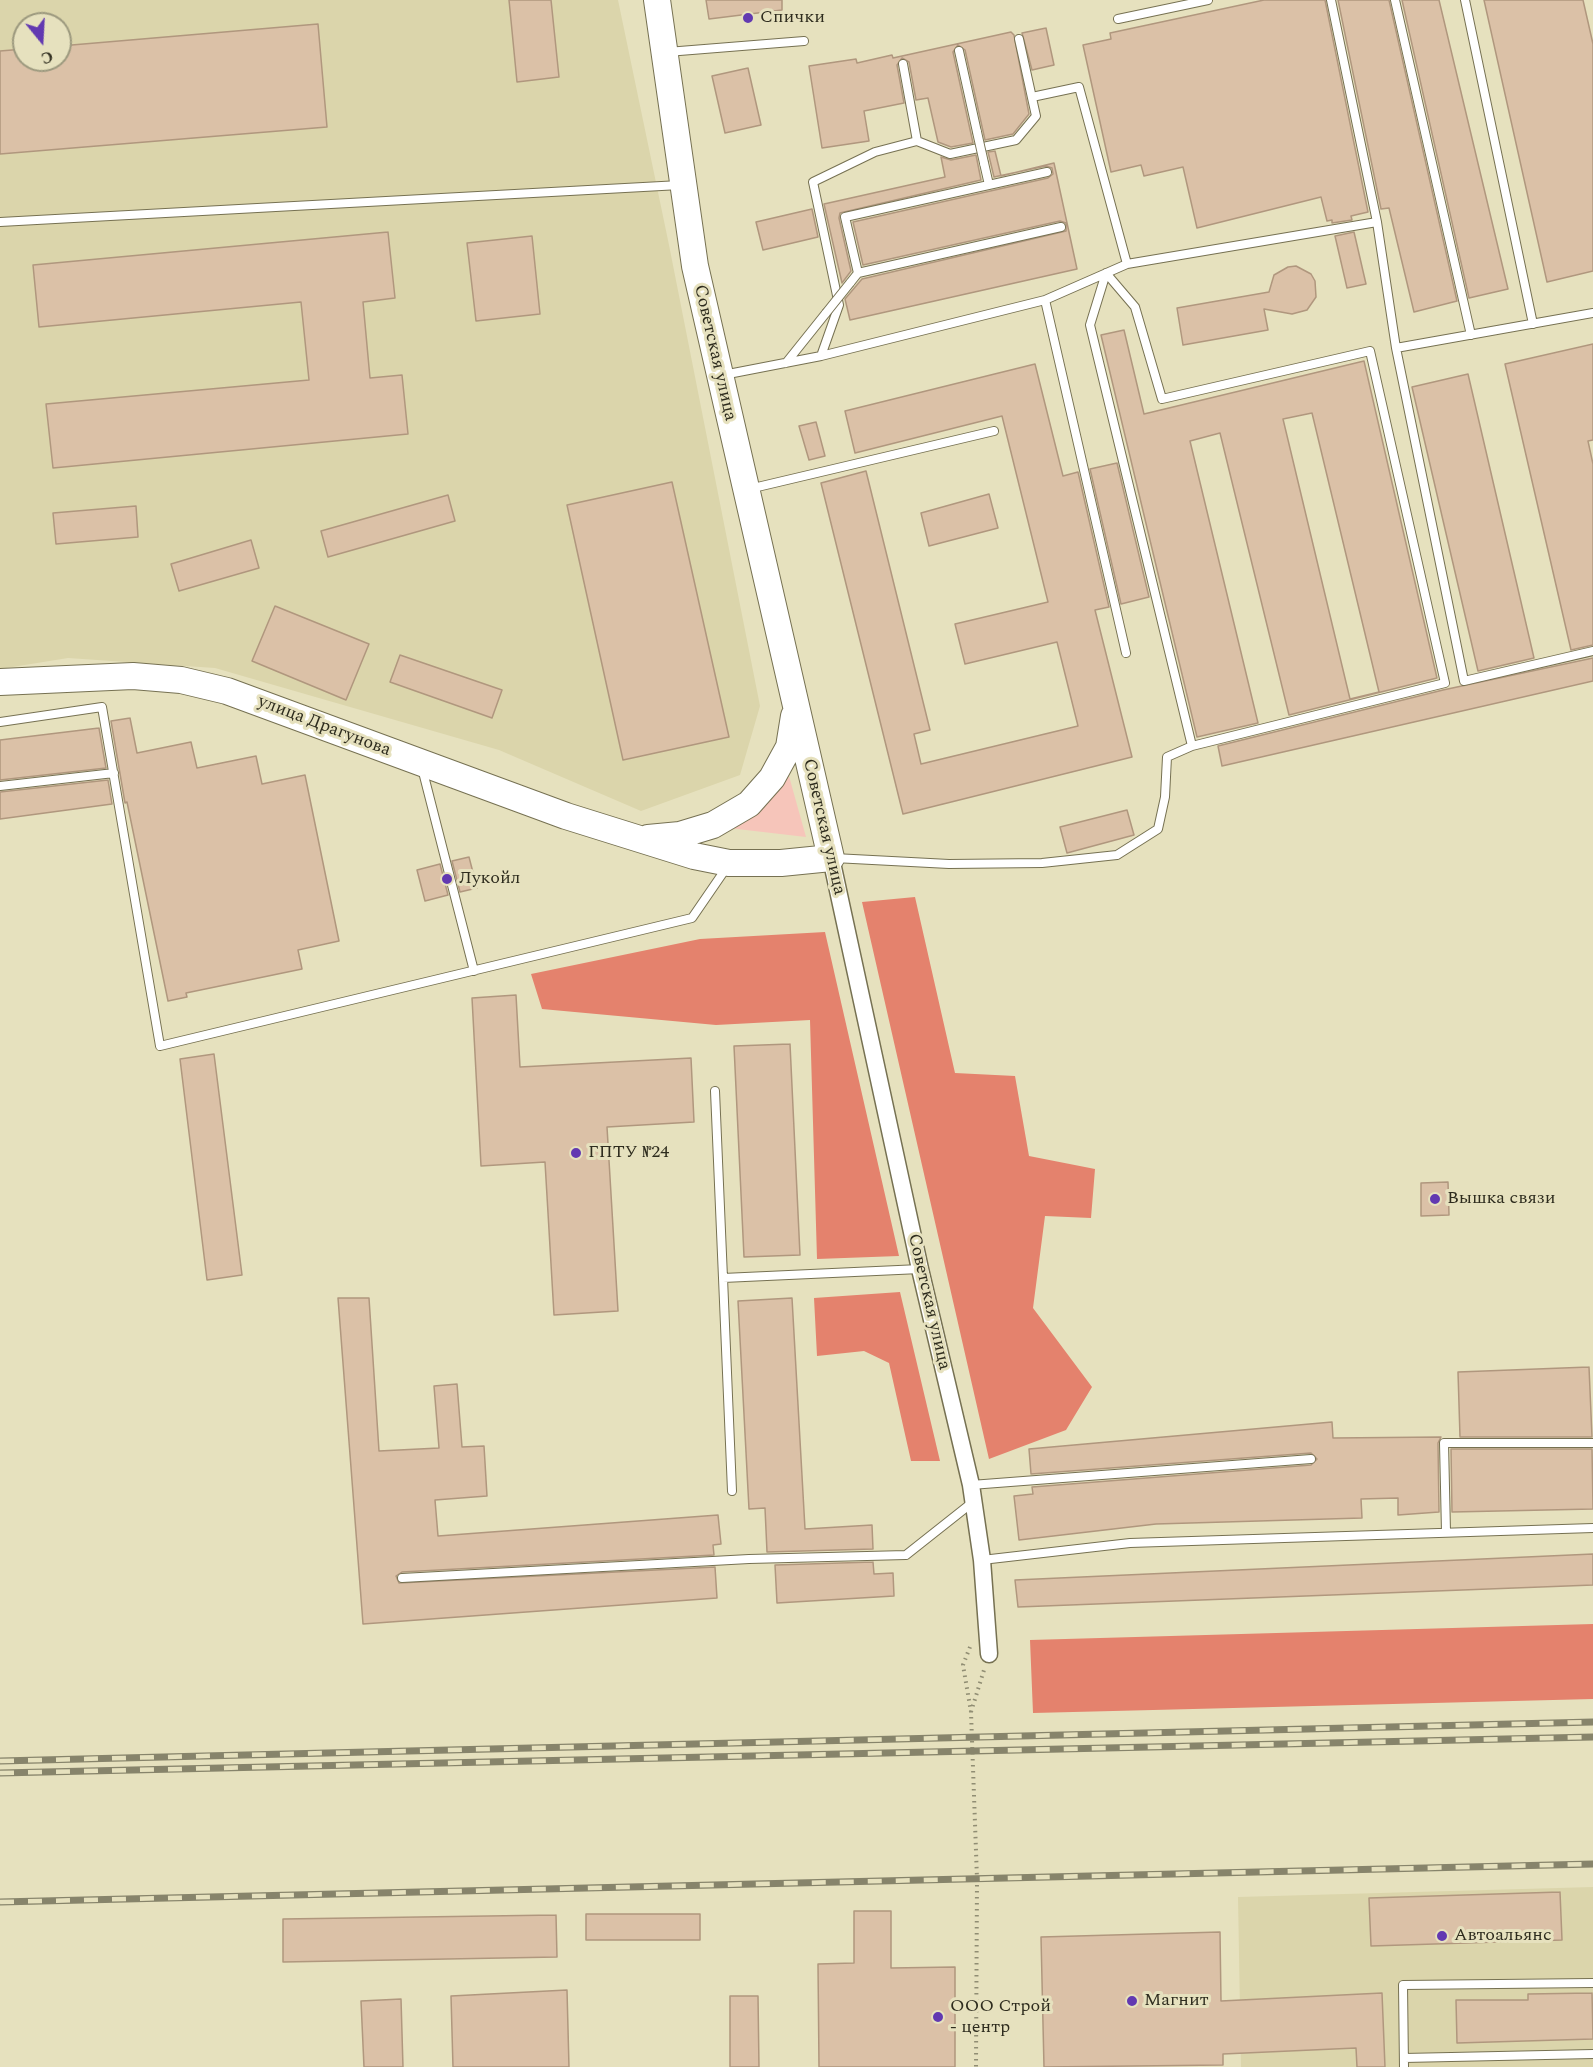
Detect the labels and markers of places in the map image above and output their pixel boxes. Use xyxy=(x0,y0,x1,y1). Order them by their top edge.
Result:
place label: Спички xyxy=(760,7,825,29)
marker: Спички xyxy=(741,11,755,25)
place label: Лукойл xyxy=(459,868,521,890)
marker: Лукойл xyxy=(440,872,454,886)
place label: ГПТУ №24 xyxy=(588,1142,669,1164)
marker: ГПТУ №24 xyxy=(569,1146,583,1160)
place label: Вышка связи xyxy=(1447,1188,1556,1210)
marker: Вышка связи xyxy=(1428,1192,1442,1206)
place label: Автоальянс xyxy=(1454,1925,1552,1947)
marker: Автоальянс xyxy=(1435,1929,1449,1943)
place label: Магнит xyxy=(1144,1990,1209,2012)
marker: Магнит xyxy=(1125,1994,1139,2008)
place label: ООО Строй - центр xyxy=(950,1996,1051,2038)
marker: ООО Строй - центр xyxy=(931,2010,945,2024)

